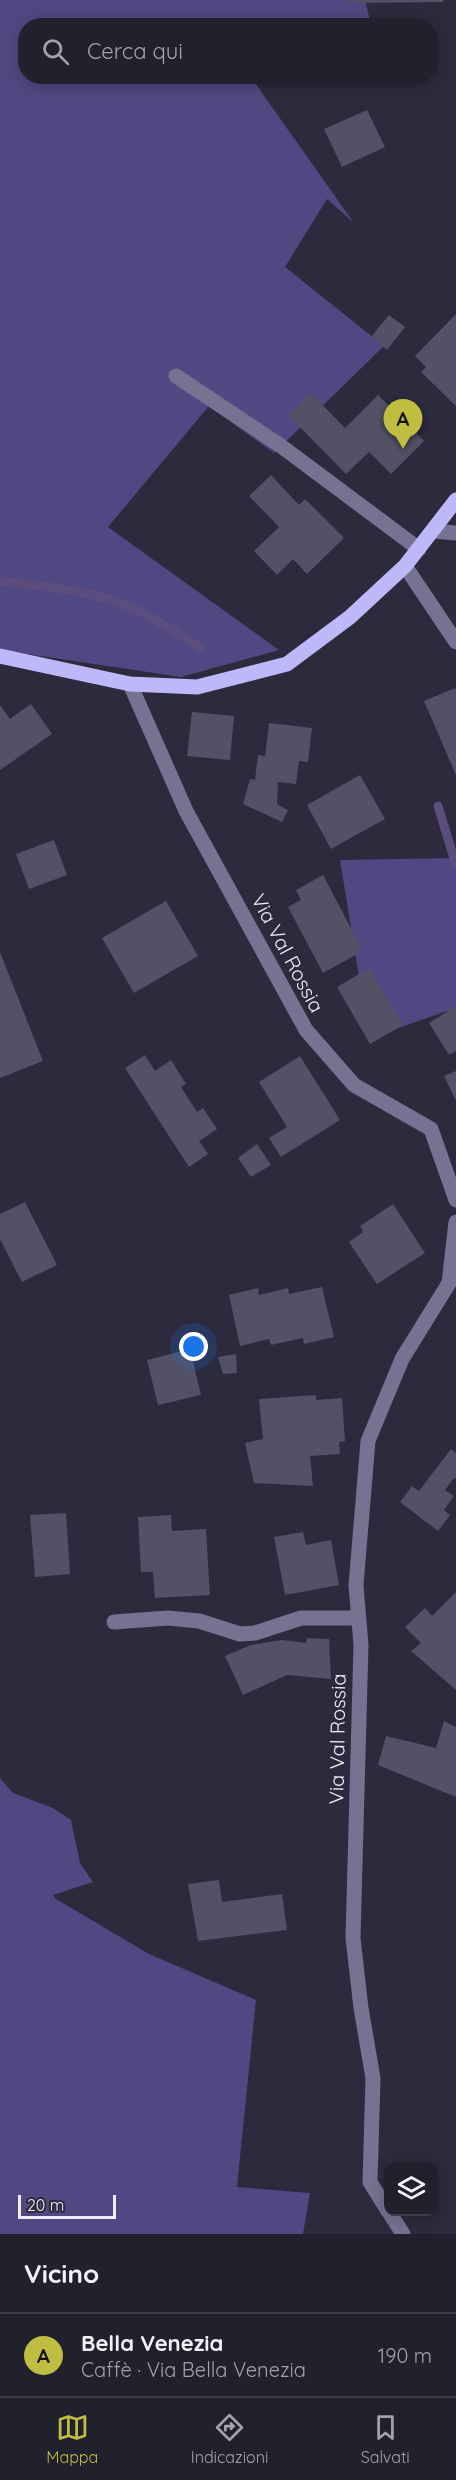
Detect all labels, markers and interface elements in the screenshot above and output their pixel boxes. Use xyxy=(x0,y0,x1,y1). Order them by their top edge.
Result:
search box xyxy=(18,18,438,84)
icon: search xyxy=(39,35,72,68)
text: Cerca qui xyxy=(87,37,183,65)
pin: A xyxy=(384,400,422,449)
street label: Via Val Rossia xyxy=(246,889,330,1017)
your location xyxy=(179,1332,208,1361)
street label: Via Val Rossia xyxy=(323,1673,351,1805)
map controls xyxy=(384,2162,438,2216)
button: layers xyxy=(384,2162,438,2216)
scale bar xyxy=(18,2192,116,2220)
text: 20 m xyxy=(27,2195,64,2215)
text: Vicino xyxy=(24,2257,99,2290)
text: Bella Venezia xyxy=(81,2329,223,2357)
text: A xyxy=(37,2343,50,2368)
text: 190 m xyxy=(378,2343,432,2368)
text: Caffè · Via Bella Venezia xyxy=(81,2357,306,2382)
tab: Mappa xyxy=(46,2411,98,2467)
tab: Indicazioni xyxy=(191,2411,268,2467)
tab: Salvati xyxy=(361,2411,410,2467)

